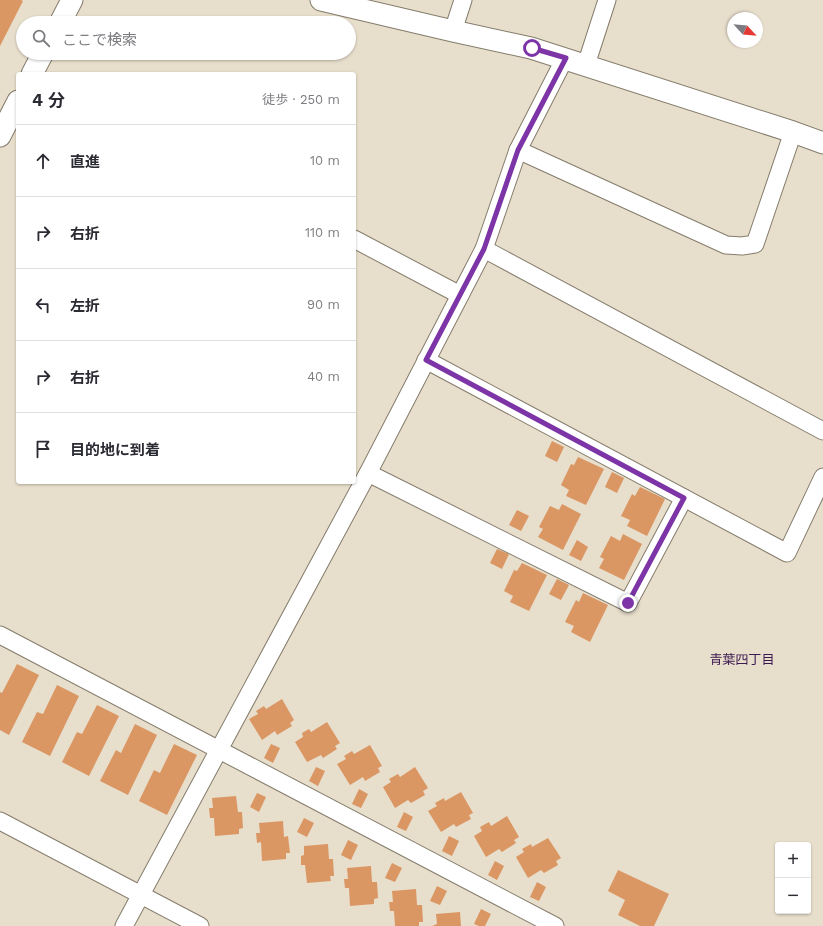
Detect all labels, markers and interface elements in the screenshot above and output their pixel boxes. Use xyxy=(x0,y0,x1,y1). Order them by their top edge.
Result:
north arrow xyxy=(727,12,763,48)
search box xyxy=(16,16,356,60)
icon: search xyxy=(30,27,52,49)
text: ここで検索 xyxy=(62,31,137,49)
route start xyxy=(523,39,541,57)
text: 4 分 xyxy=(32,90,65,110)
text: 徒歩 · 250 m xyxy=(262,92,340,107)
icon: ahead xyxy=(32,150,54,172)
text: 直進 xyxy=(70,153,100,171)
text: 10 m xyxy=(310,153,340,168)
icon: right xyxy=(32,222,54,244)
text: 右折 xyxy=(70,225,100,243)
text: 110 m xyxy=(305,225,340,240)
icon: left xyxy=(32,294,54,316)
text: 左折 xyxy=(70,297,100,315)
text: 90 m xyxy=(307,297,340,312)
icon: right xyxy=(32,366,54,388)
text: 右折 xyxy=(70,369,100,387)
text: 40 m xyxy=(307,369,340,384)
icon: arrive xyxy=(32,438,54,460)
text: 目的地に到着 xyxy=(70,441,160,459)
route end xyxy=(619,594,637,612)
district label: 青葉四丁目 xyxy=(709,652,775,667)
map controls xyxy=(775,842,811,914)
button: + xyxy=(775,842,811,878)
button: − xyxy=(775,878,811,914)

